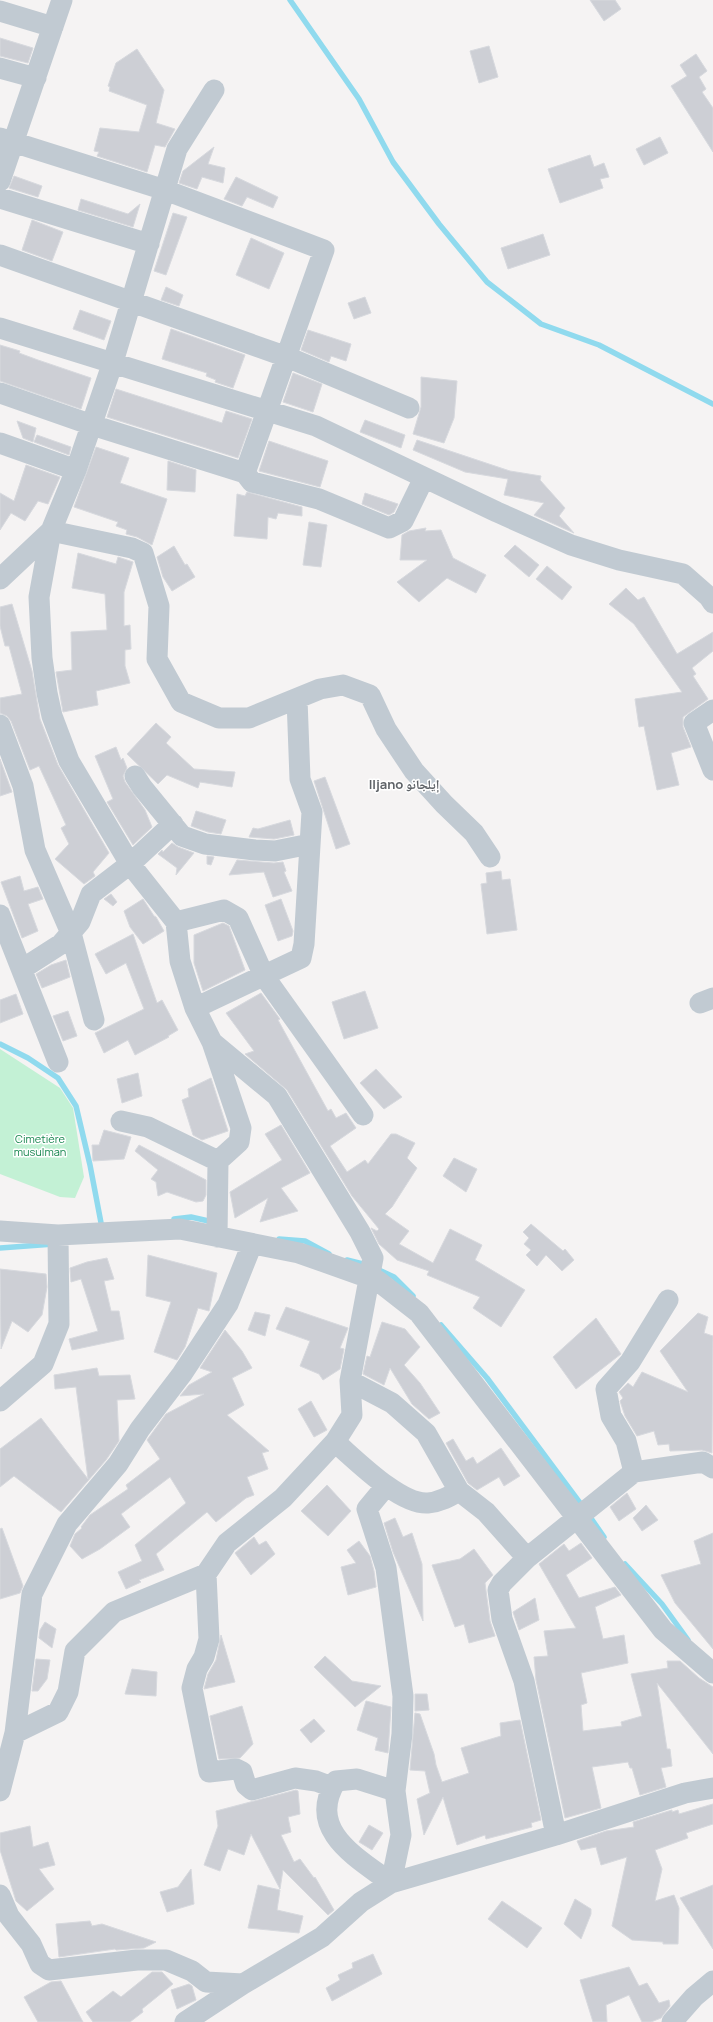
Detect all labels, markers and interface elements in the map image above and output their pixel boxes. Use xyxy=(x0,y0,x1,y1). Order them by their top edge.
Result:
district label: Iljano إيلجانو xyxy=(369,775,439,793)
park label: Cimetière musulman xyxy=(14,1131,66,1159)

